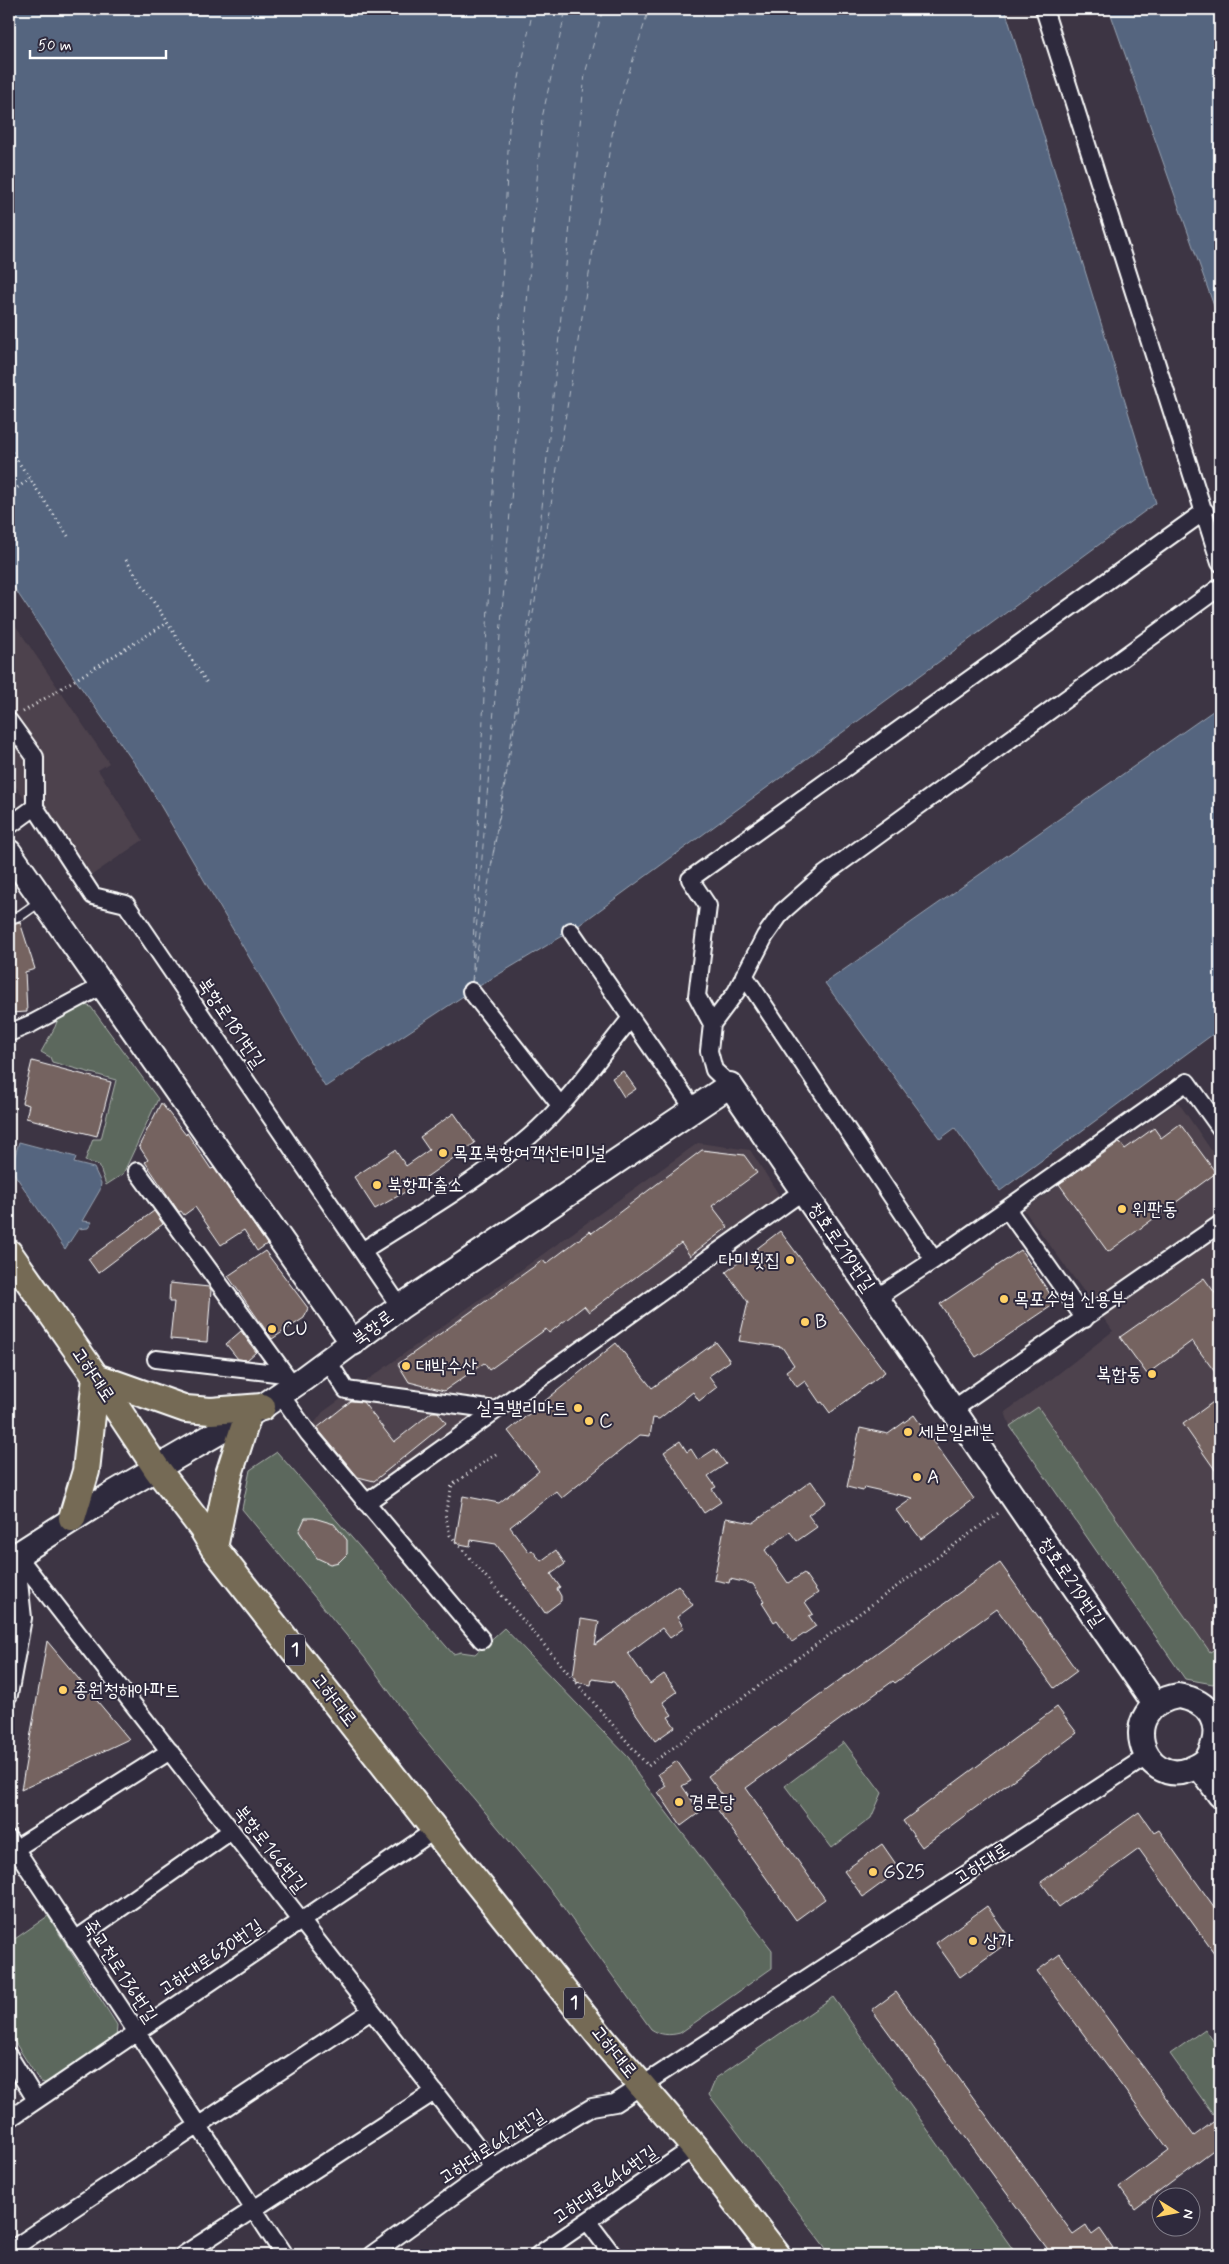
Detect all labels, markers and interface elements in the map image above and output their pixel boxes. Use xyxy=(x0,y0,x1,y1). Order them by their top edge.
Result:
scale bar xyxy=(30,28,166,60)
text: 50 m xyxy=(38,36,72,56)
street label: 북항로181번길 xyxy=(192,973,270,1073)
place label: 목포북항여객선터미널 xyxy=(453,1141,607,1166)
marker: 목포북항여객선터미널 xyxy=(437,1147,449,1159)
place label: 북항파출소 xyxy=(387,1173,463,1198)
marker: 북항파출소 xyxy=(371,1179,383,1191)
street label: 청호로219번길 xyxy=(802,1197,880,1297)
place label: 위판동 xyxy=(1132,1197,1178,1222)
marker: 위판동 xyxy=(1116,1203,1128,1215)
place label: 다미횟집 xyxy=(719,1248,780,1273)
marker: 다미횟집 xyxy=(784,1254,796,1266)
place label: 목포수협 신용부 xyxy=(1014,1287,1126,1312)
marker: 목포수협 신용부 xyxy=(998,1293,1010,1305)
street label: 북항로 xyxy=(347,1304,399,1352)
place label: B xyxy=(815,1310,827,1335)
marker: B xyxy=(799,1316,811,1328)
place label: CU xyxy=(282,1317,308,1342)
marker: CU xyxy=(266,1323,278,1335)
street label: 고하대로 xyxy=(66,1343,120,1407)
place label: 대박수산 xyxy=(416,1354,477,1379)
marker: 대박수산 xyxy=(400,1360,412,1372)
place label: 복합동 xyxy=(1096,1362,1142,1387)
marker: 복합동 xyxy=(1146,1368,1158,1380)
place label: 실크밸리마트 xyxy=(476,1396,568,1421)
marker: 실크밸리마트 xyxy=(572,1402,584,1414)
place label: C xyxy=(599,1409,613,1434)
marker: C xyxy=(583,1415,595,1427)
place label: 세븐일레븐 xyxy=(918,1420,994,1445)
marker: 세븐일레븐 xyxy=(902,1426,914,1438)
place label: A xyxy=(927,1465,939,1490)
marker: A xyxy=(911,1471,923,1483)
street label: 청호로219번길 xyxy=(1032,1532,1110,1632)
road number: 1 xyxy=(285,1634,305,1666)
street label: 고하대로 xyxy=(305,1668,363,1732)
place label: 종원청해아파트 xyxy=(73,1678,180,1703)
marker: 종원청해아파트 xyxy=(57,1684,69,1696)
place label: 경로당 xyxy=(689,1790,735,1815)
marker: 경로당 xyxy=(673,1796,685,1808)
street label: 북항로166번길 xyxy=(228,1800,312,1898)
street label: 고하대로 xyxy=(950,1837,1014,1891)
place label: GS25 xyxy=(883,1860,925,1885)
marker: GS25 xyxy=(867,1866,879,1878)
street label: 죽교천로136번길 xyxy=(77,1914,163,2028)
street label: 고하대로630번길 xyxy=(154,1914,268,2002)
place label: 상가 xyxy=(983,1929,1014,1954)
marker: 상가 xyxy=(967,1935,979,1947)
road number: 1 xyxy=(564,1988,584,2019)
street label: 고하대로 xyxy=(585,2020,643,2084)
street label: 고하대로642번길 xyxy=(434,2103,550,2191)
street label: 고하대로646번길 xyxy=(548,2140,662,2230)
north arrow xyxy=(1152,2186,1202,2236)
text: N xyxy=(1178,2208,1197,2220)

